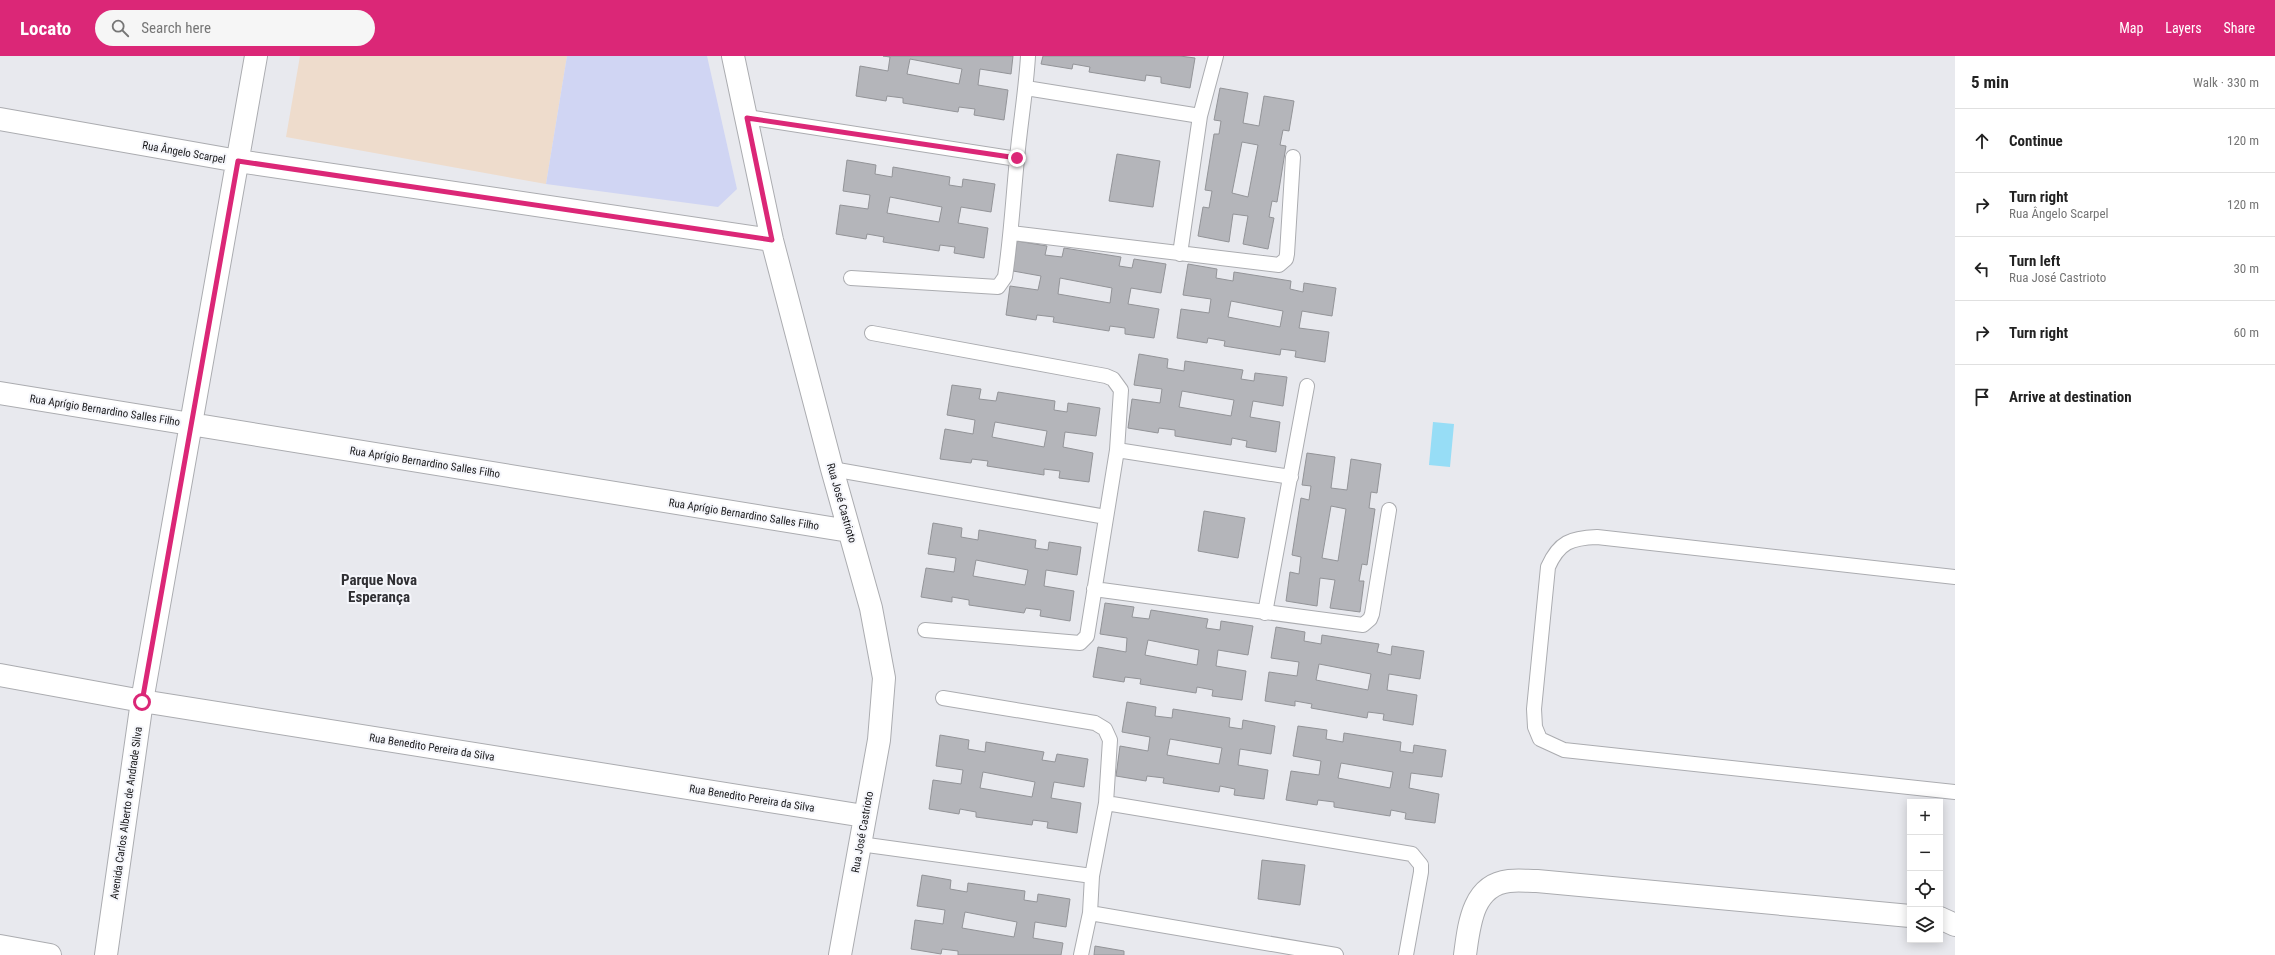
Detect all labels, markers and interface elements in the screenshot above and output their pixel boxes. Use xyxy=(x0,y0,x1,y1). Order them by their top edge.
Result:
search box xyxy=(95,10,375,46)
text: Locato xyxy=(20,17,71,40)
icon: search xyxy=(109,17,131,39)
text: Search here xyxy=(141,19,211,37)
text: Map xyxy=(2119,20,2143,36)
text: Layers xyxy=(2165,20,2202,36)
text: Share xyxy=(2224,20,2255,36)
text: 5 min xyxy=(1971,72,2009,92)
text: Walk · 330 m xyxy=(2193,75,2259,90)
icon: ahead xyxy=(1971,130,1993,152)
text: Continue xyxy=(2009,132,2063,150)
text: 120 m xyxy=(2227,133,2259,148)
street label: Rua Ângelo Scarpel xyxy=(141,139,227,166)
route end xyxy=(1008,149,1026,167)
text: Turn right xyxy=(2009,188,2068,206)
icon: right xyxy=(1971,194,1993,216)
text: 120 m xyxy=(2227,197,2259,212)
text: Rua Ângelo Scarpel xyxy=(2009,206,2109,221)
text: Turn left xyxy=(2009,252,2060,270)
icon: left xyxy=(1971,258,1993,280)
text: 30 m xyxy=(2233,261,2259,276)
text: Rua José Castrioto xyxy=(2009,270,2106,285)
icon: right xyxy=(1971,322,1993,344)
text: Turn right xyxy=(2009,324,2068,342)
text: 60 m xyxy=(2233,325,2259,340)
icon: arrive xyxy=(1971,386,1993,408)
text: Arrive at destination xyxy=(2009,388,2132,406)
street label: Rua Aprígio Bernardino Salles Filho xyxy=(29,392,182,429)
street label: Rua Aprígio Bernardino Salles Filho xyxy=(349,444,502,481)
street label: Rua José Castrioto xyxy=(824,462,859,545)
street label: Rua Aprígio Bernardino Salles Filho xyxy=(668,496,821,533)
district label: Parque Nova Esperança xyxy=(341,571,417,606)
route start xyxy=(133,693,151,711)
street label: Avenida Carlos Alberto de Andrade Silva xyxy=(108,726,145,900)
street label: Rua Benedito Pereira da Silva xyxy=(368,731,496,764)
street label: Rua Benedito Pereira da Silva xyxy=(688,782,816,815)
street label: Rua José Castrioto xyxy=(849,790,876,874)
map controls xyxy=(1907,799,1943,943)
button: + xyxy=(1907,799,1943,835)
button: − xyxy=(1907,835,1943,871)
button: locate xyxy=(1907,871,1943,907)
button: layers xyxy=(1907,907,1943,943)

